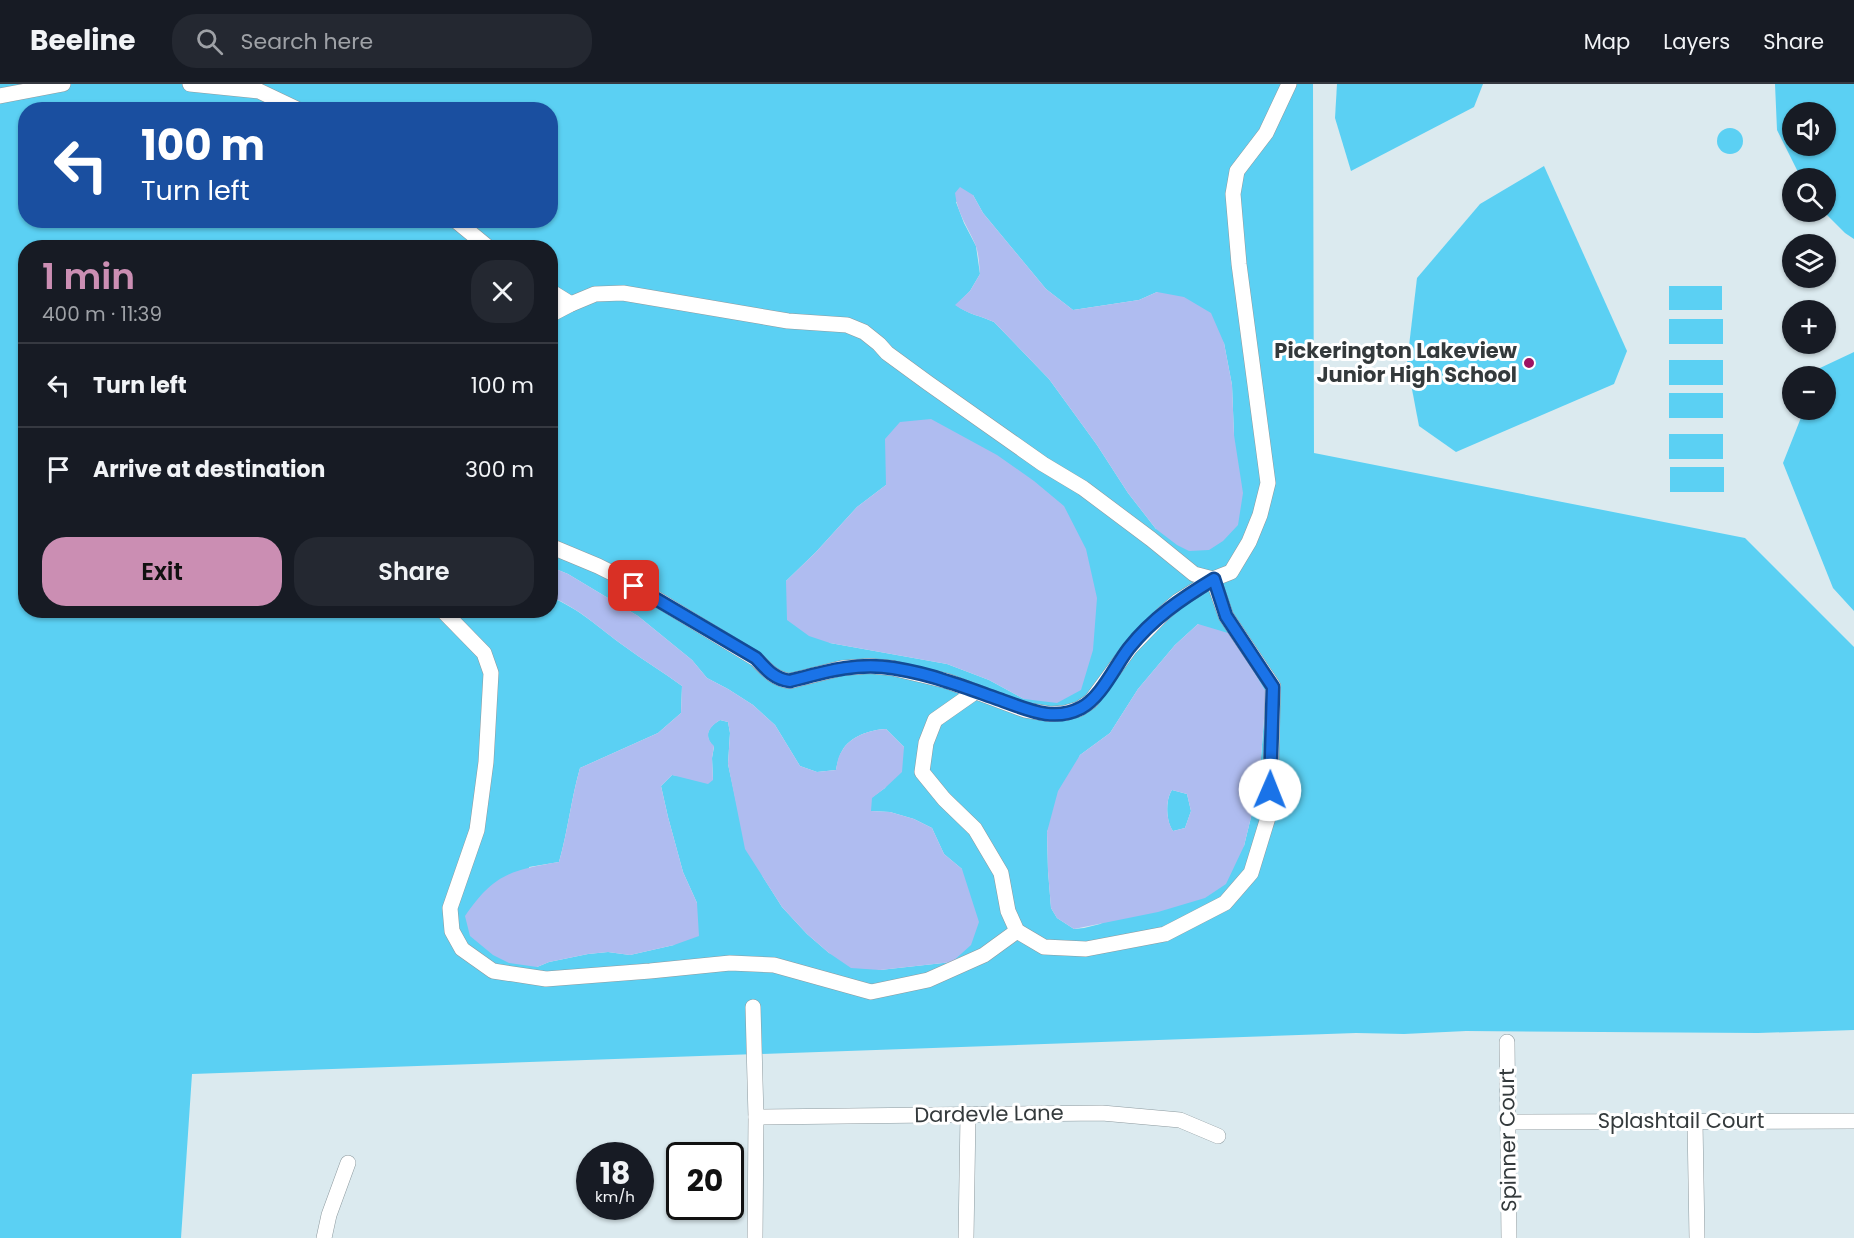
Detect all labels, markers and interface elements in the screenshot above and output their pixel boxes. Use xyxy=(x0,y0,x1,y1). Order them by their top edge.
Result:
search box xyxy=(172,14,592,68)
text: Beeline xyxy=(30,21,136,60)
icon: search xyxy=(193,25,226,58)
text: Search here xyxy=(241,26,373,57)
text: Map xyxy=(1584,27,1630,56)
text: Layers xyxy=(1663,27,1730,56)
text: Share xyxy=(1763,27,1824,56)
map controls xyxy=(1782,102,1836,420)
button: sound xyxy=(1782,102,1836,156)
text: 100 m xyxy=(141,116,265,175)
icon: left xyxy=(42,126,120,204)
button: search xyxy=(1782,168,1836,222)
text: Turn left xyxy=(141,172,250,209)
button: layers xyxy=(1782,234,1836,288)
text: 1 min xyxy=(42,251,135,302)
button: close xyxy=(471,260,534,323)
text: 400 m · 11:39 xyxy=(42,300,162,328)
button: + xyxy=(1782,300,1836,354)
place label: Pickerington Lakeview Junior High School xyxy=(1274,336,1518,389)
marker: Pickerington Lakeview Junior High School xyxy=(1522,356,1536,370)
button: − xyxy=(1782,366,1836,420)
icon: left xyxy=(42,369,75,402)
text: Turn left xyxy=(93,370,187,401)
text: 100 m xyxy=(471,370,534,401)
icon: arrive xyxy=(42,453,75,486)
text: Arrive at destination xyxy=(93,454,325,485)
text: 300 m xyxy=(465,454,534,485)
button: Exit xyxy=(42,537,282,606)
button: Share xyxy=(294,537,534,606)
pin xyxy=(608,560,659,611)
icon: arrive xyxy=(617,569,650,602)
position arrow xyxy=(1238,758,1302,822)
street label: Spinner Court xyxy=(1492,1068,1523,1212)
street label: Dardevle Lane xyxy=(914,1098,1064,1129)
street label: Splashtail Court xyxy=(1598,1106,1764,1135)
speed limit sign: 20 xyxy=(666,1142,744,1220)
text: 18 xyxy=(600,1152,630,1195)
text: km/h xyxy=(595,1186,635,1207)

